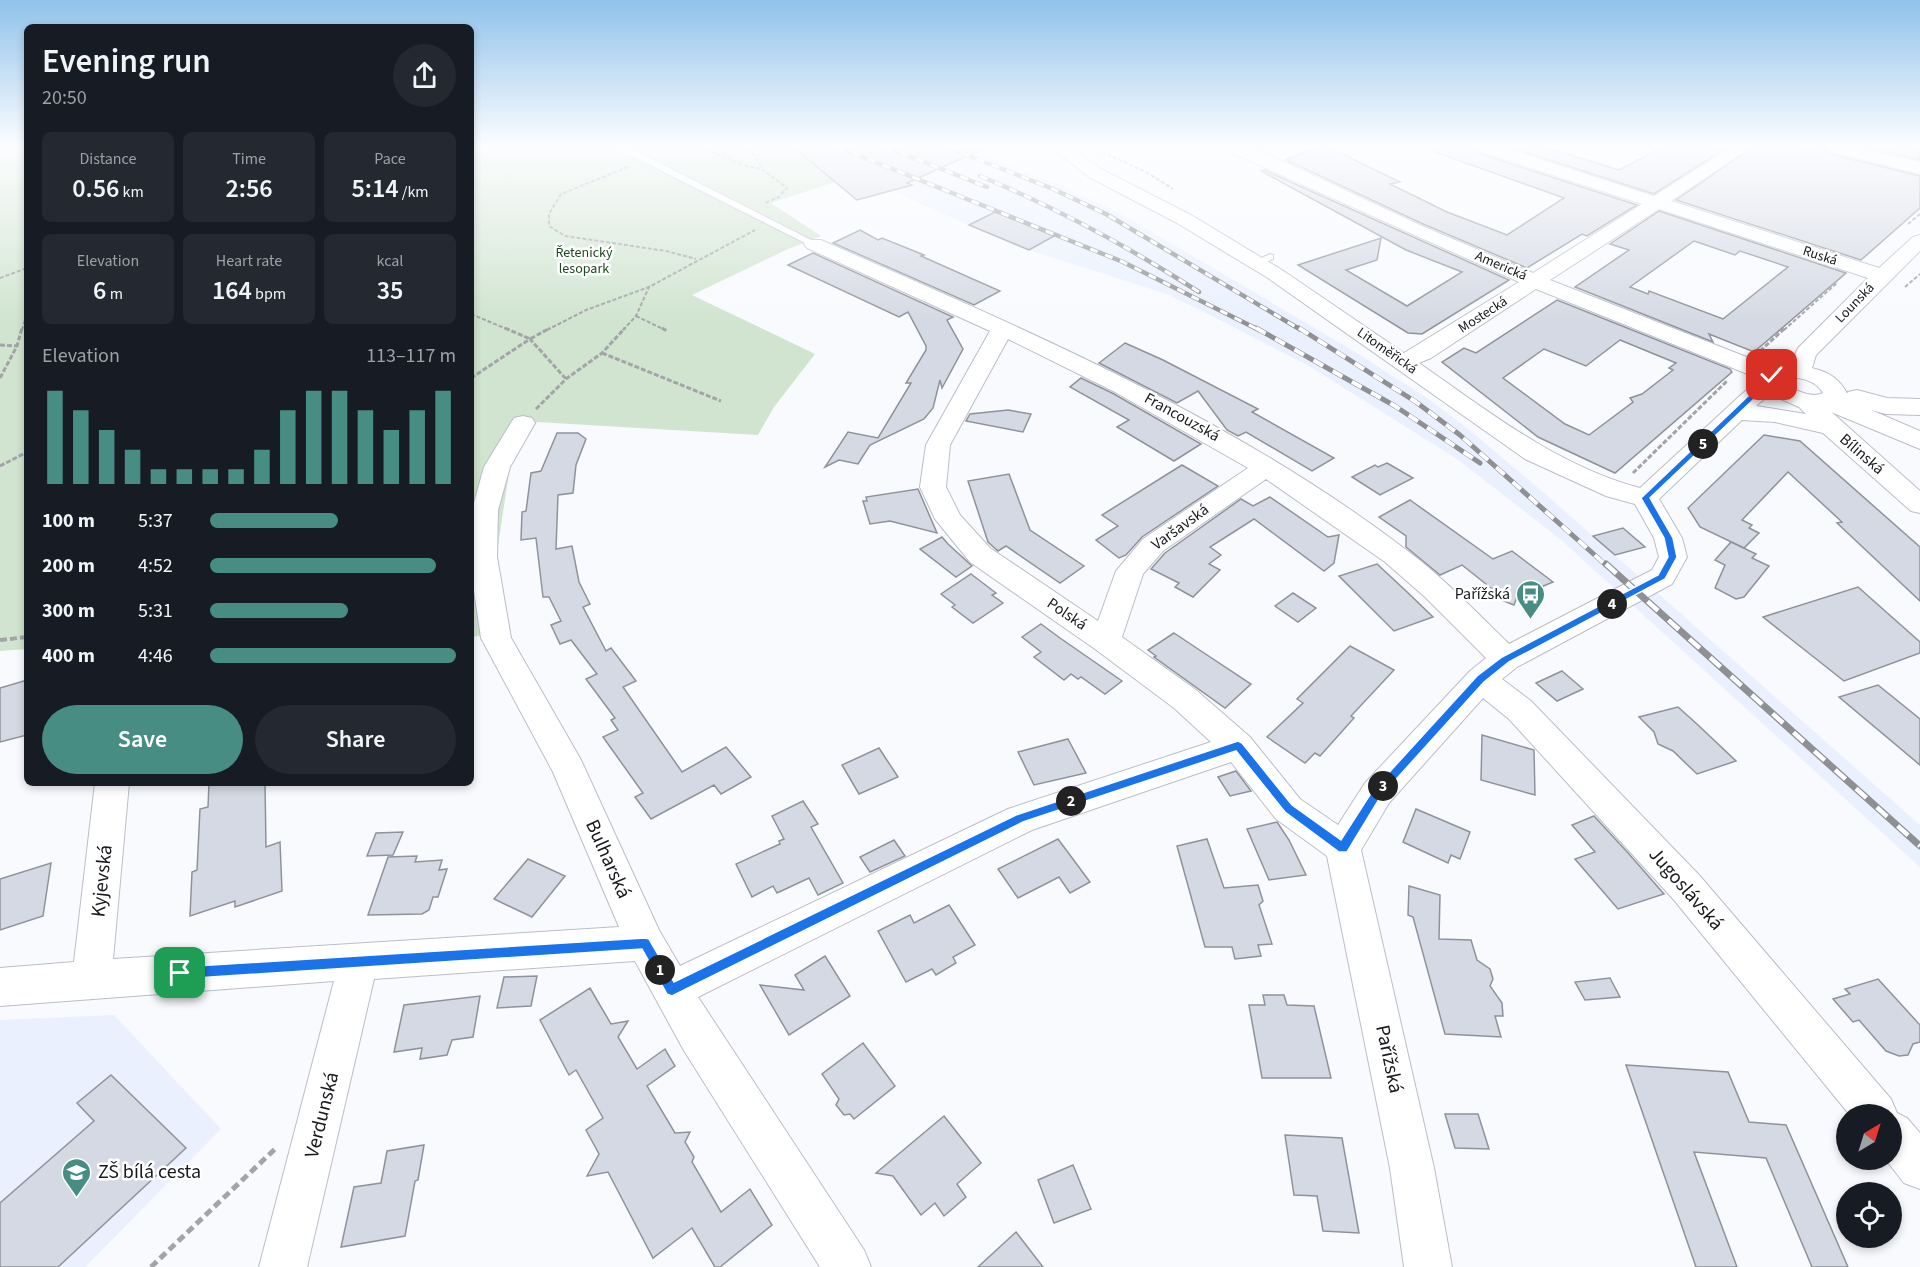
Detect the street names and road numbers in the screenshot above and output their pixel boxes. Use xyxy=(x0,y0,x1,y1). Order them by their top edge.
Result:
street label: Ruská xyxy=(1800,241,1840,271)
street label: Americká xyxy=(1472,246,1530,286)
street label: Lounská xyxy=(1831,278,1879,328)
street label: Mostecká xyxy=(1454,292,1512,338)
street label: Litoměřická xyxy=(1353,323,1421,379)
street label: Francouzská xyxy=(1140,387,1224,447)
street label: Bílinská xyxy=(1835,428,1889,480)
street label: Varšavská xyxy=(1147,499,1213,555)
street label: Polská xyxy=(1043,593,1091,635)
street label: Bulharská xyxy=(578,815,638,903)
street label: Jugoslávská xyxy=(1642,841,1730,937)
street label: Kyjevská xyxy=(84,843,120,919)
street label: Pařížská xyxy=(1368,1022,1410,1096)
street label: Verdunská xyxy=(298,1069,346,1161)

